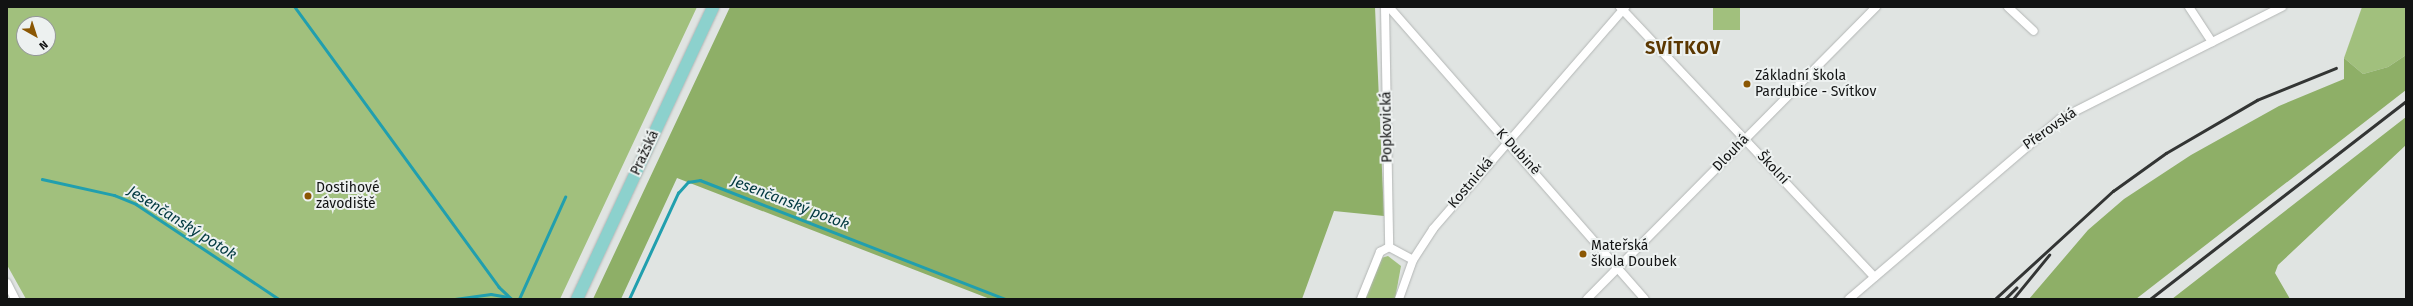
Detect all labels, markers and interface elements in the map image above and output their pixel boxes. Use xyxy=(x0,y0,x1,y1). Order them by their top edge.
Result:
north arrow xyxy=(16,16,56,56)
district label: SVÍTKOV xyxy=(1645,37,1721,59)
text: N xyxy=(36,38,50,52)
place label: Základní škola Pardubice - Svítkov xyxy=(1755,68,1876,100)
marker: Základní škola Pardubice - Svítkov xyxy=(1742,79,1752,89)
street label: Popkovická xyxy=(1378,91,1396,163)
street label: Přerovská xyxy=(2020,104,2080,154)
street label: K Dubině xyxy=(1492,125,1544,179)
street label: Pražská xyxy=(627,128,663,178)
street label: Dlouhá xyxy=(1709,131,1753,175)
street label: Školní xyxy=(1754,148,1792,188)
street label: Kostnická xyxy=(1445,154,1497,212)
water label: Jesenčanský potok xyxy=(728,172,852,234)
place label: Dostihové závodiště xyxy=(316,180,380,212)
water label: Jesenčanský potok xyxy=(124,182,240,264)
marker: Dostihové závodiště xyxy=(303,191,313,201)
place label: Mateřská škola Doubek xyxy=(1591,238,1677,270)
marker: Mateřská škola Doubek xyxy=(1578,249,1588,259)

